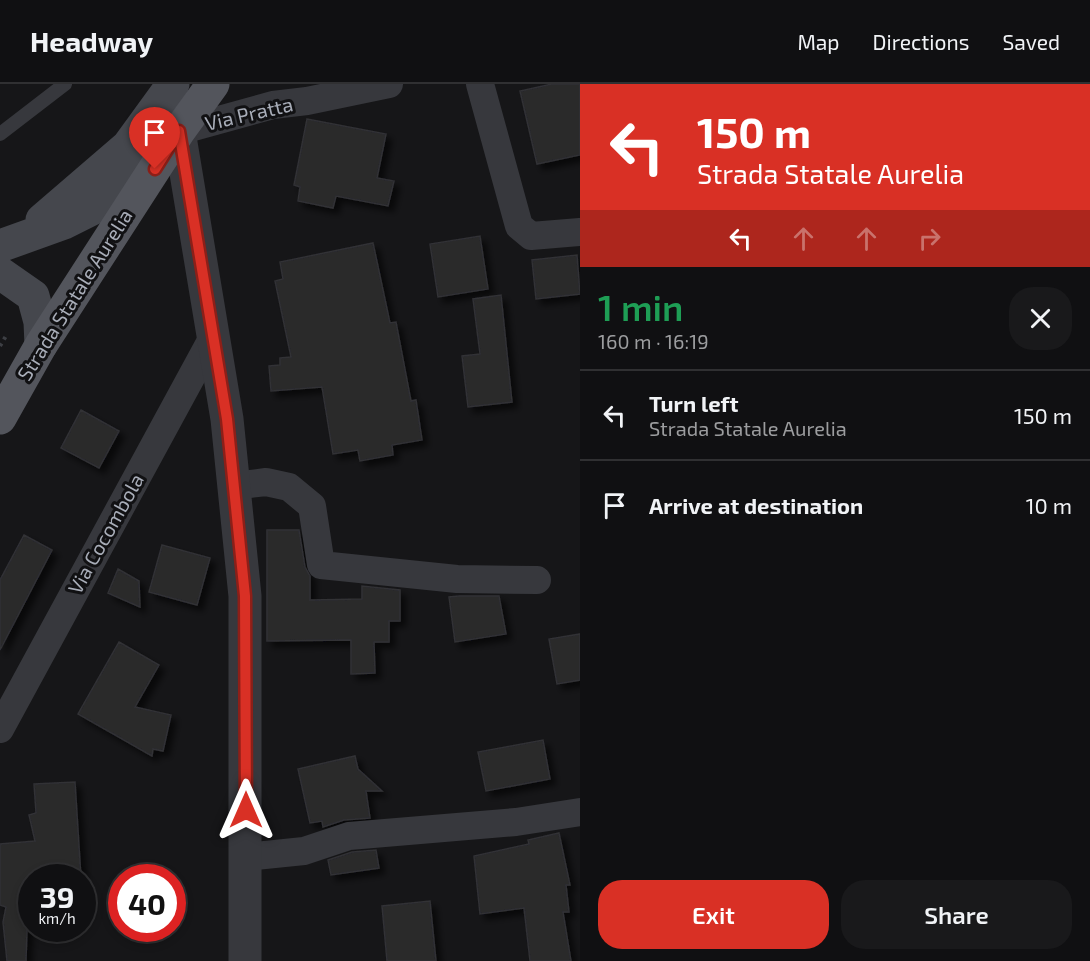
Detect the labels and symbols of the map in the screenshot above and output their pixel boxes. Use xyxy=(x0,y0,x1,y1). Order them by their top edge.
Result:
street label: Via Pratta xyxy=(202,91,295,135)
pin xyxy=(129,107,180,169)
street label: Strada Statale Aurelia xyxy=(12,204,137,385)
street label: Via Cocombola xyxy=(62,469,148,598)
position arrow xyxy=(214,778,278,842)
speed limit sign: 40 xyxy=(108,864,186,942)

